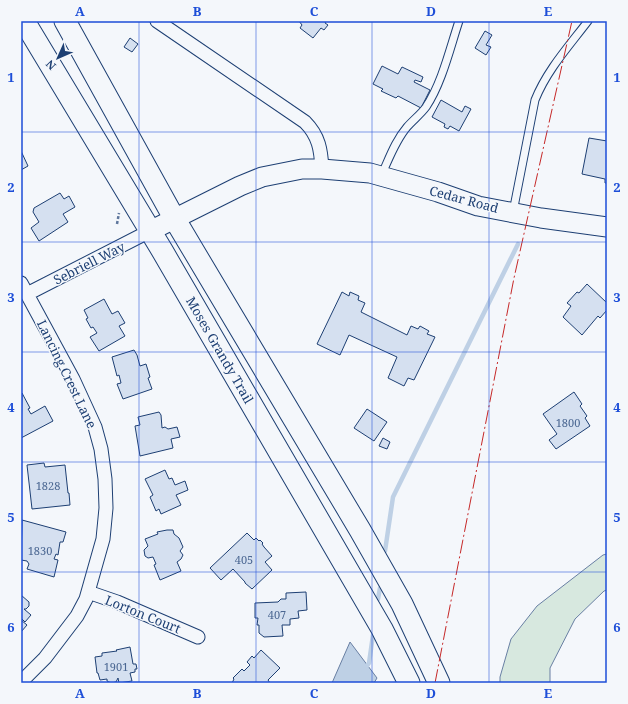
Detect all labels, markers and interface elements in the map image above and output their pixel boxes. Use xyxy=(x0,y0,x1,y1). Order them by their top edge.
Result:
text: A xyxy=(75,2,85,20)
text: B xyxy=(193,2,202,20)
text: C xyxy=(310,2,319,20)
text: D xyxy=(426,2,436,20)
text: E xyxy=(544,2,553,20)
north arrow xyxy=(38,38,78,78)
text: N xyxy=(42,57,59,74)
text: 1 xyxy=(7,68,15,86)
text: 1 xyxy=(613,68,621,86)
text: 2 xyxy=(7,178,15,196)
text: 2 xyxy=(613,178,621,196)
street label: Cedar Road xyxy=(427,181,501,217)
street label: Sebriell Way xyxy=(50,237,128,289)
text: 3 xyxy=(7,288,15,306)
text: 3 xyxy=(613,288,621,306)
street label: Moses Grandy Trail xyxy=(182,293,258,407)
street label: Lancing Crest Lane xyxy=(33,317,101,431)
text: 4 xyxy=(7,398,15,416)
text: 4 xyxy=(613,398,621,416)
house number: 1800 xyxy=(556,415,580,430)
house number: 1828 xyxy=(36,478,60,493)
text: 5 xyxy=(7,508,15,526)
text: 5 xyxy=(613,508,621,526)
house number: 1830 xyxy=(28,543,52,558)
house number: 405 xyxy=(235,552,253,567)
street label: Lorton Court xyxy=(103,591,184,637)
house number: 407 xyxy=(268,607,286,622)
text: 6 xyxy=(7,618,15,636)
text: 6 xyxy=(613,618,621,636)
house number: 1901 xyxy=(104,659,128,674)
text: A xyxy=(75,684,85,702)
text: B xyxy=(193,684,202,702)
text: C xyxy=(310,684,319,702)
text: D xyxy=(426,684,436,702)
text: E xyxy=(544,684,553,702)

